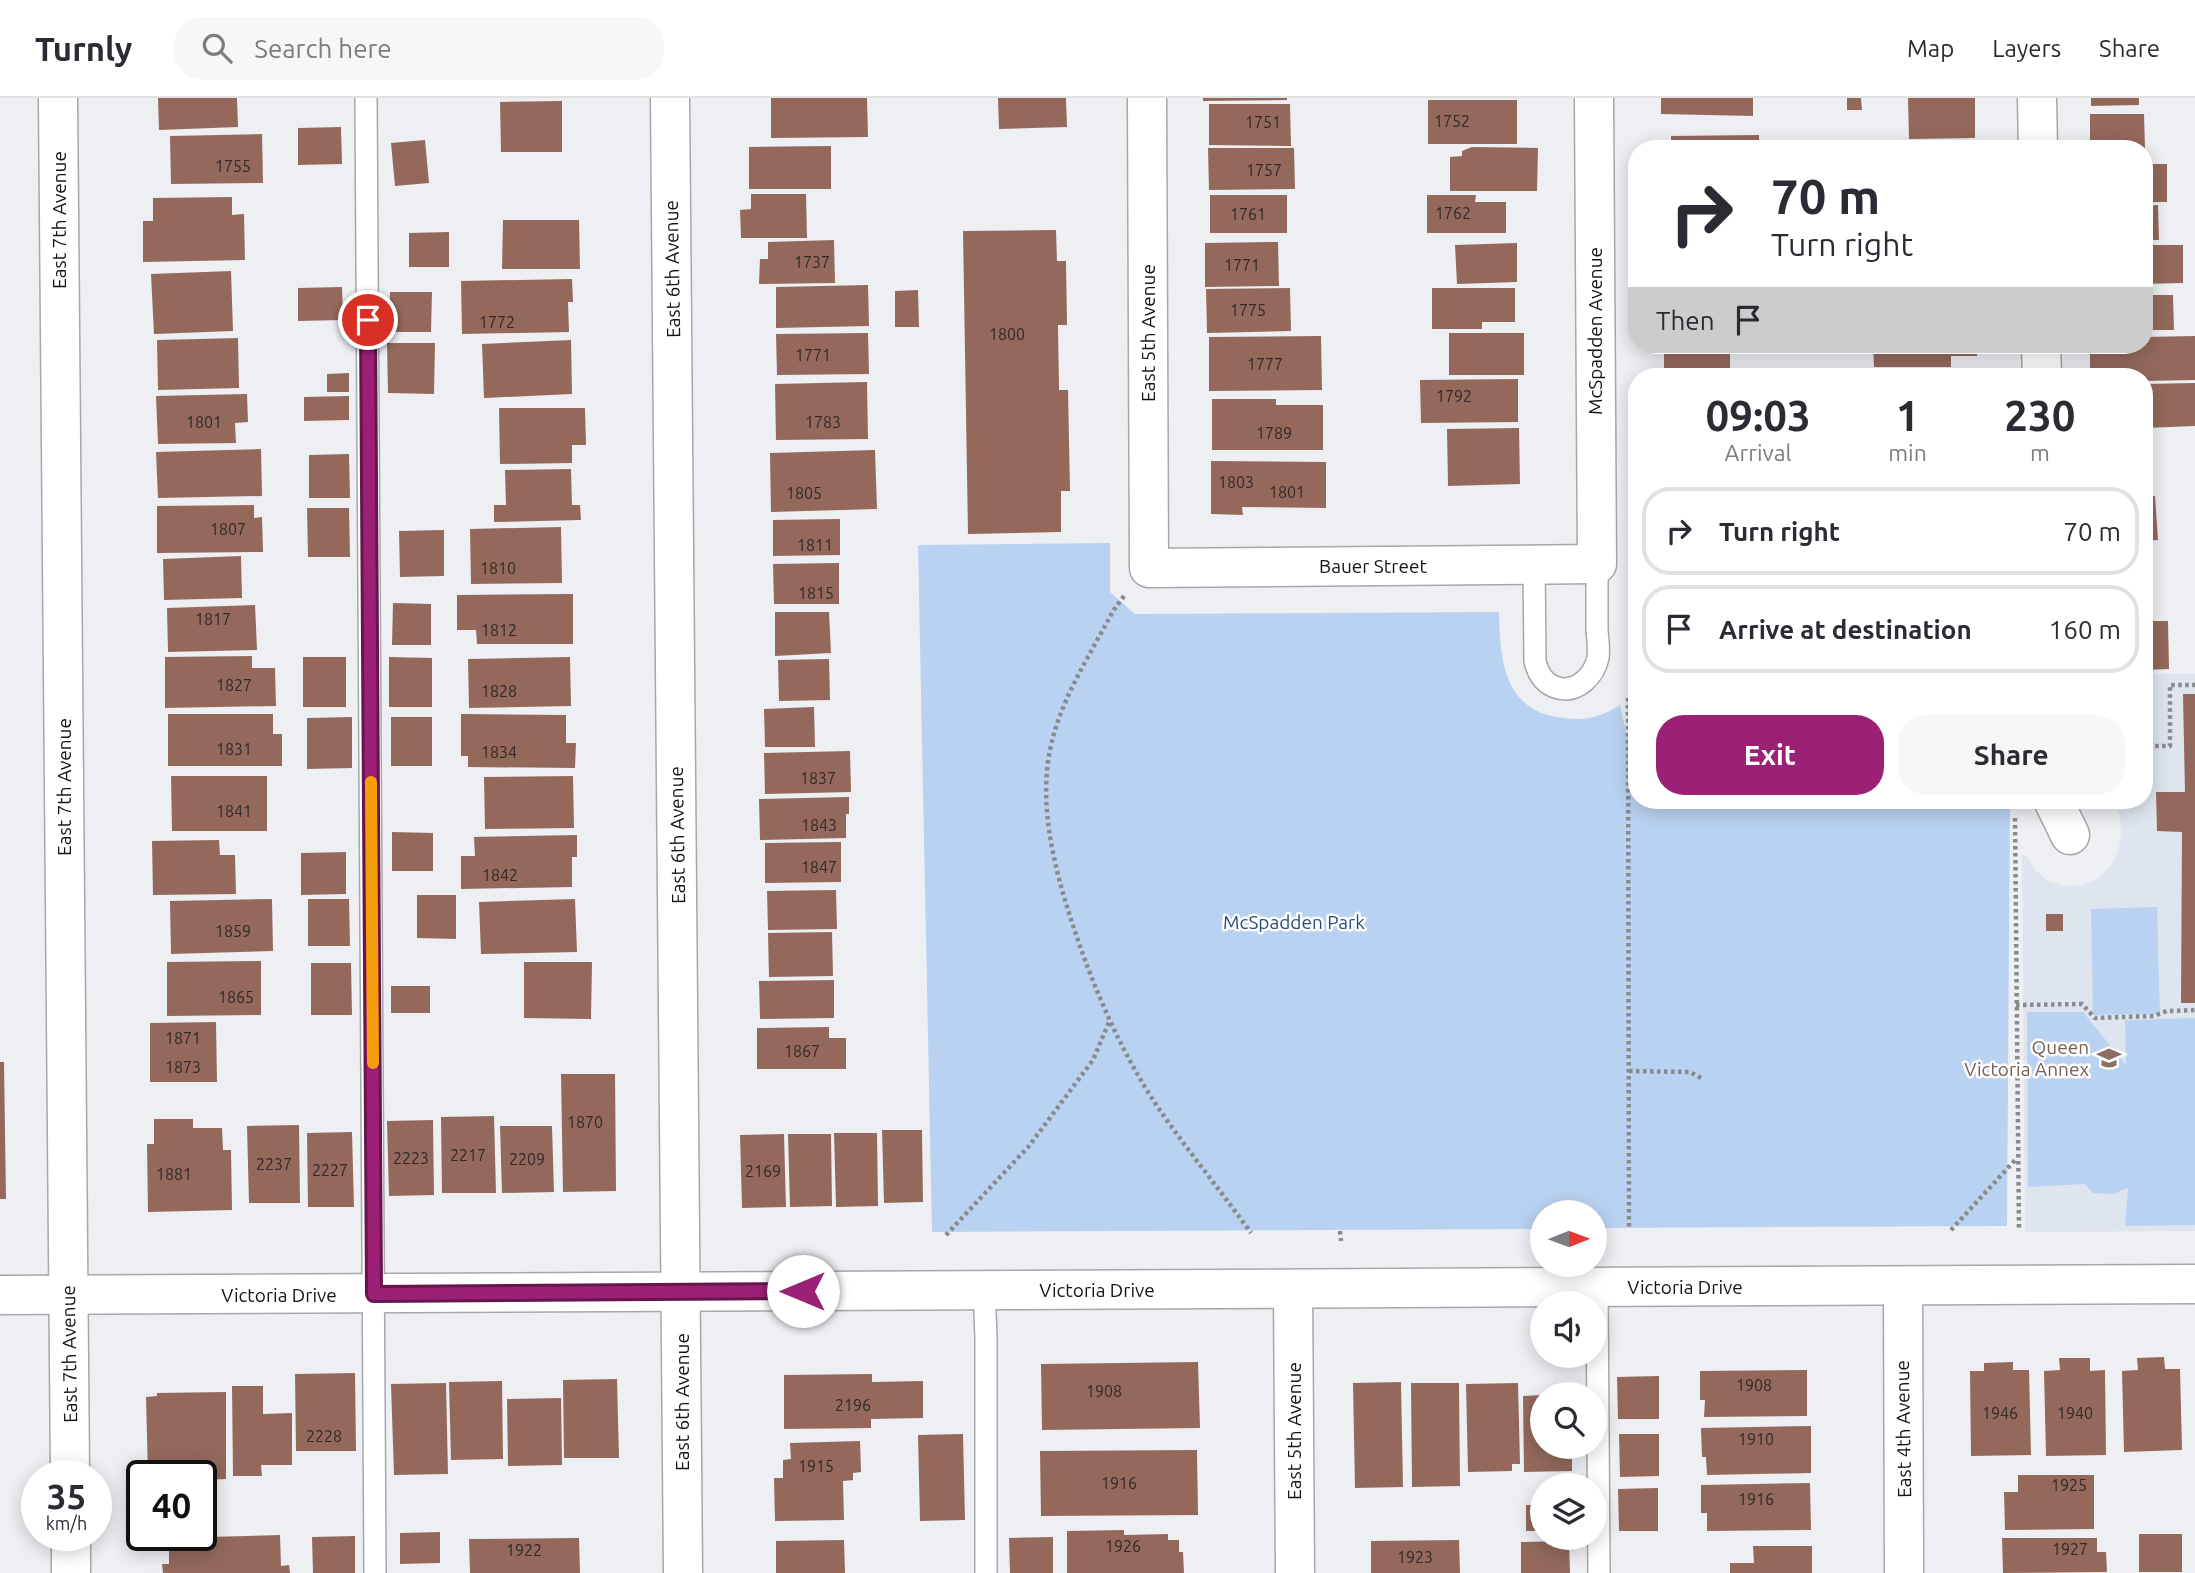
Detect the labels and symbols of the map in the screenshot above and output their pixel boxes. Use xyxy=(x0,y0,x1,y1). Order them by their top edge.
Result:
house number: 1752 xyxy=(1434,112,1470,130)
house number: 1751 xyxy=(1245,113,1281,131)
street label: East 7th Avenue xyxy=(48,151,70,289)
house number: 1755 xyxy=(215,157,251,175)
house number: 1757 xyxy=(1246,161,1282,179)
street label: East 6th Avenue xyxy=(660,200,684,338)
house number: 1762 xyxy=(1435,204,1471,222)
house number: 1761 xyxy=(1230,205,1266,223)
street label: McSpadden Avenue xyxy=(1584,247,1606,415)
house number: 1737 xyxy=(794,253,830,271)
house number: 1771 xyxy=(1224,256,1260,274)
street label: East 5th Avenue xyxy=(1137,264,1159,402)
pin xyxy=(338,290,398,350)
house number: 1775 xyxy=(1230,301,1266,319)
house number: 1772 xyxy=(479,313,515,331)
house number: 1800 xyxy=(989,325,1025,343)
house number: 1771 xyxy=(795,346,831,364)
house number: 1777 xyxy=(1247,355,1283,373)
house number: 1792 xyxy=(1436,387,1472,405)
house number: 1801 xyxy=(186,413,222,431)
house number: 1783 xyxy=(805,413,841,431)
house number: 1789 xyxy=(1256,424,1292,442)
house number: 1803 xyxy=(1218,473,1254,491)
house number: 1801 xyxy=(1269,483,1305,501)
house number: 1805 xyxy=(786,484,822,502)
house number: 1807 xyxy=(210,520,246,538)
house number: 1811 xyxy=(797,536,833,554)
street label: Bauer Street xyxy=(1319,555,1427,577)
house number: 1810 xyxy=(480,559,516,577)
house number: 1815 xyxy=(798,584,834,602)
house number: 1817 xyxy=(195,610,231,628)
house number: 1812 xyxy=(481,621,517,639)
house number: 1827 xyxy=(216,676,252,694)
house number: 1828 xyxy=(481,682,517,700)
street label: East 7th Avenue xyxy=(53,718,75,856)
house number: 1831 xyxy=(216,740,252,758)
house number: 1834 xyxy=(481,743,517,761)
street label: East 6th Avenue xyxy=(665,766,689,904)
house number: 1837 xyxy=(800,769,836,787)
house number: 1841 xyxy=(216,802,252,820)
house number: 1843 xyxy=(801,816,837,834)
house number: 1847 xyxy=(801,858,837,876)
house number: 1842 xyxy=(482,866,518,884)
park label: McSpadden Park xyxy=(1223,911,1365,933)
house number: 1859 xyxy=(215,922,251,940)
house number: 1865 xyxy=(218,988,254,1006)
house number: 1871 xyxy=(165,1029,201,1047)
place label: Queen Victoria Annex xyxy=(1964,1036,2089,1080)
house number: 1867 xyxy=(784,1042,820,1060)
school or university icon: Queen Victoria Annex xyxy=(2095,1044,2123,1072)
house number: 1873 xyxy=(165,1058,201,1076)
house number: 1870 xyxy=(567,1113,603,1131)
house number: 2217 xyxy=(450,1146,486,1164)
house number: 2223 xyxy=(393,1149,429,1167)
house number: 2209 xyxy=(509,1150,545,1168)
house number: 2237 xyxy=(256,1155,292,1173)
house number: 2227 xyxy=(312,1161,348,1179)
house number: 2169 xyxy=(745,1162,781,1180)
house number: 1881 xyxy=(156,1165,192,1183)
north arrow xyxy=(1530,1200,1606,1278)
position arrow xyxy=(766,1254,840,1328)
street label: Victoria Drive xyxy=(1627,1276,1743,1298)
street label: Victoria Drive xyxy=(1039,1279,1155,1301)
street label: Victoria Drive xyxy=(221,1284,337,1306)
street label: East 7th Avenue xyxy=(57,1285,81,1423)
street label: East 6th Avenue xyxy=(671,1333,693,1471)
street label: East 4th Avenue xyxy=(1891,1360,1915,1498)
street label: East 5th Avenue xyxy=(1283,1362,1305,1500)
house number: 1908 xyxy=(1736,1376,1772,1394)
house number: 1908 xyxy=(1086,1382,1122,1400)
house number: 2196 xyxy=(835,1396,871,1414)
house number: 1946 xyxy=(1982,1404,2018,1422)
house number: 1940 xyxy=(2057,1404,2093,1422)
house number: 2228 xyxy=(306,1427,342,1445)
house number: 1910 xyxy=(1738,1430,1774,1448)
house number: 1915 xyxy=(798,1457,834,1475)
speed limit sign: 40 xyxy=(126,1460,217,1551)
house number: 1916 xyxy=(1101,1474,1137,1492)
house number: 1925 xyxy=(2051,1476,2087,1494)
house number: 1916 xyxy=(1738,1490,1774,1508)
house number: 1926 xyxy=(1105,1537,1141,1555)
house number: 1927 xyxy=(2052,1540,2088,1558)
house number: 1922 xyxy=(506,1541,542,1559)
house number: 1923 xyxy=(1397,1548,1433,1566)

